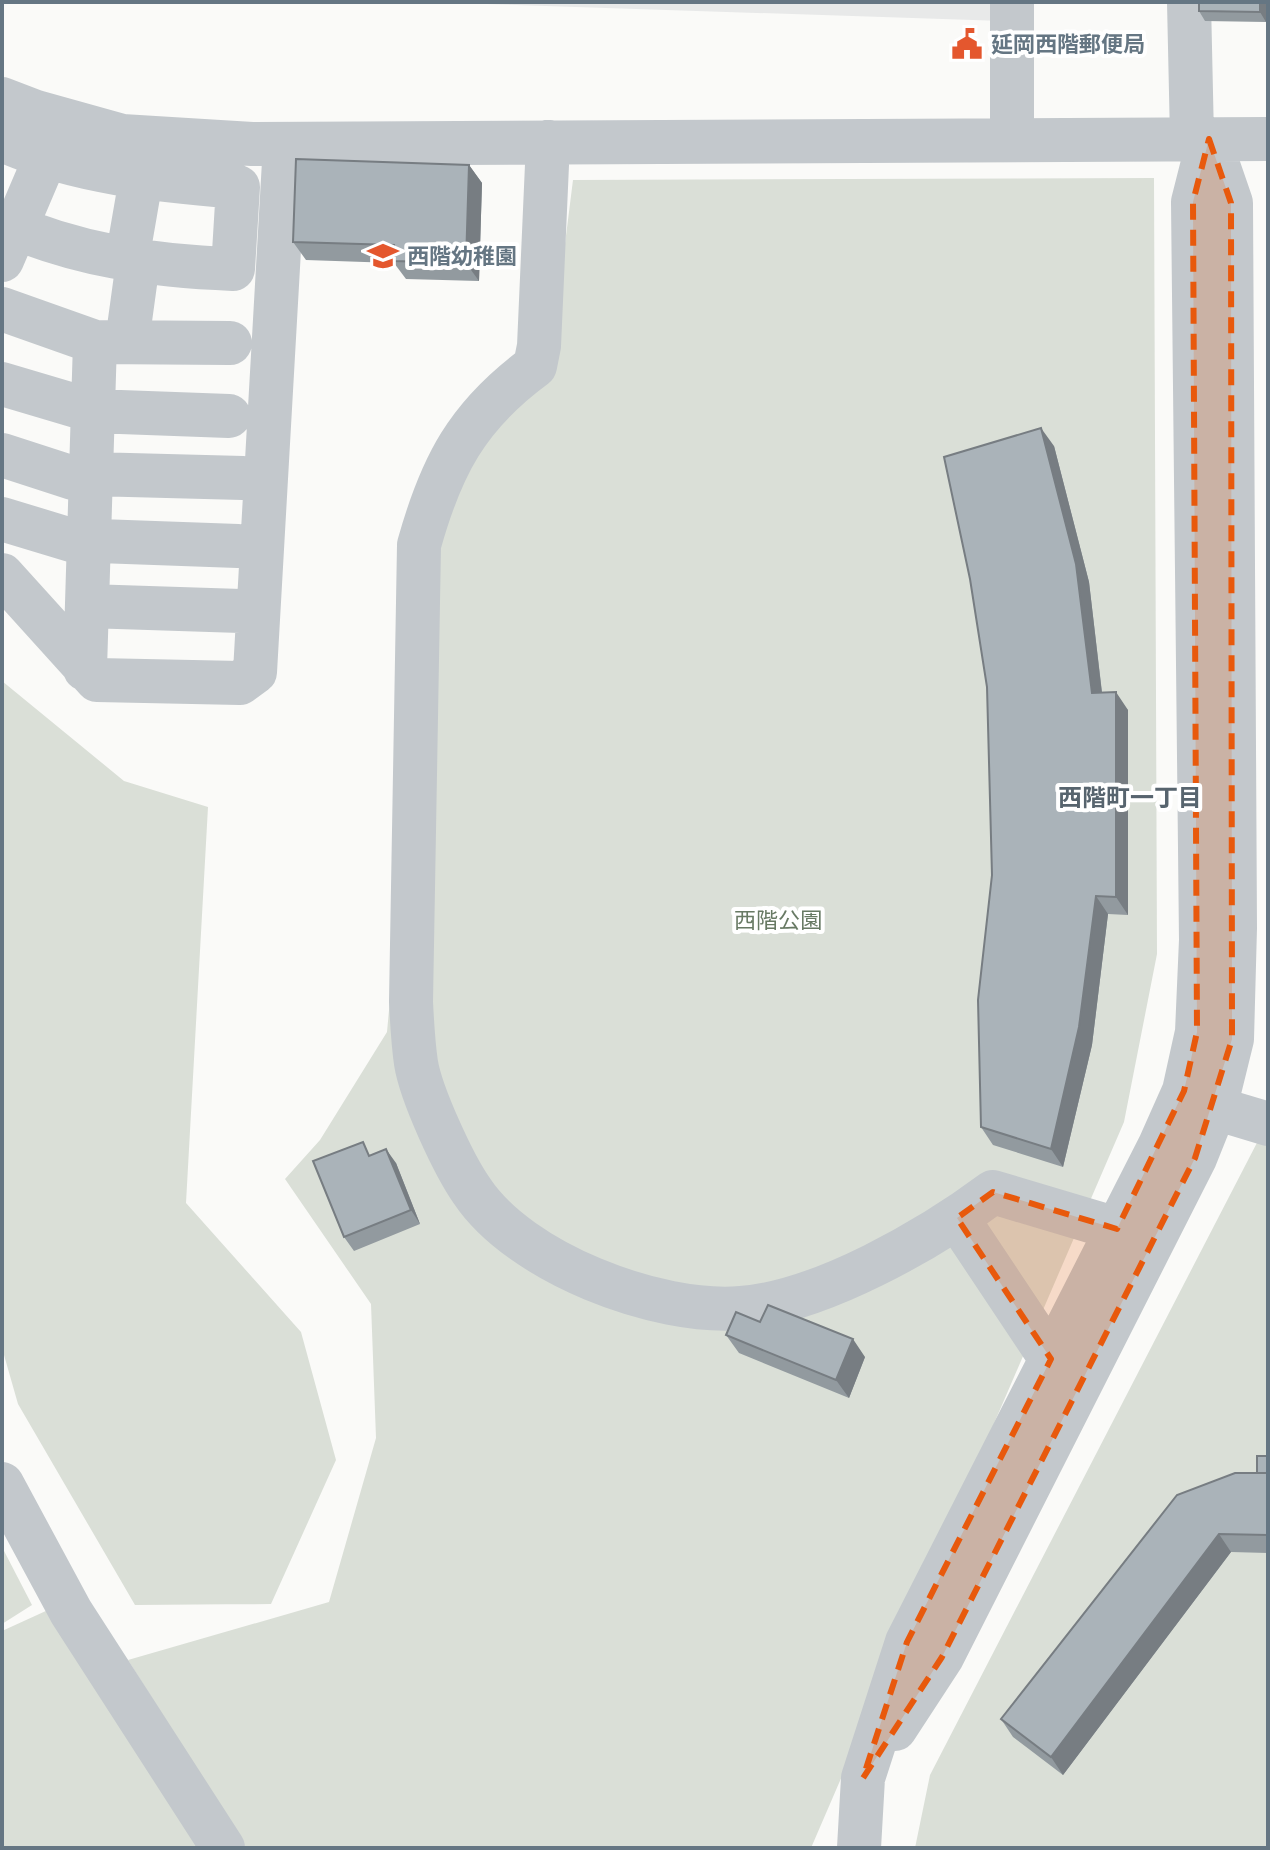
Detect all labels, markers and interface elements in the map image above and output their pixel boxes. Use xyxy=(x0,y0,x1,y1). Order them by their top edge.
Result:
public building icon: 延岡西階郵便局 xyxy=(950,27,984,61)
place label: 延岡西階郵便局 xyxy=(991,32,1145,57)
school or university icon: 西階幼稚園 xyxy=(366,239,400,273)
place label: 西階幼稚園 xyxy=(407,244,517,269)
district label: 西階町一丁目 xyxy=(1058,784,1202,812)
park label: 西階公園 xyxy=(734,908,822,933)

